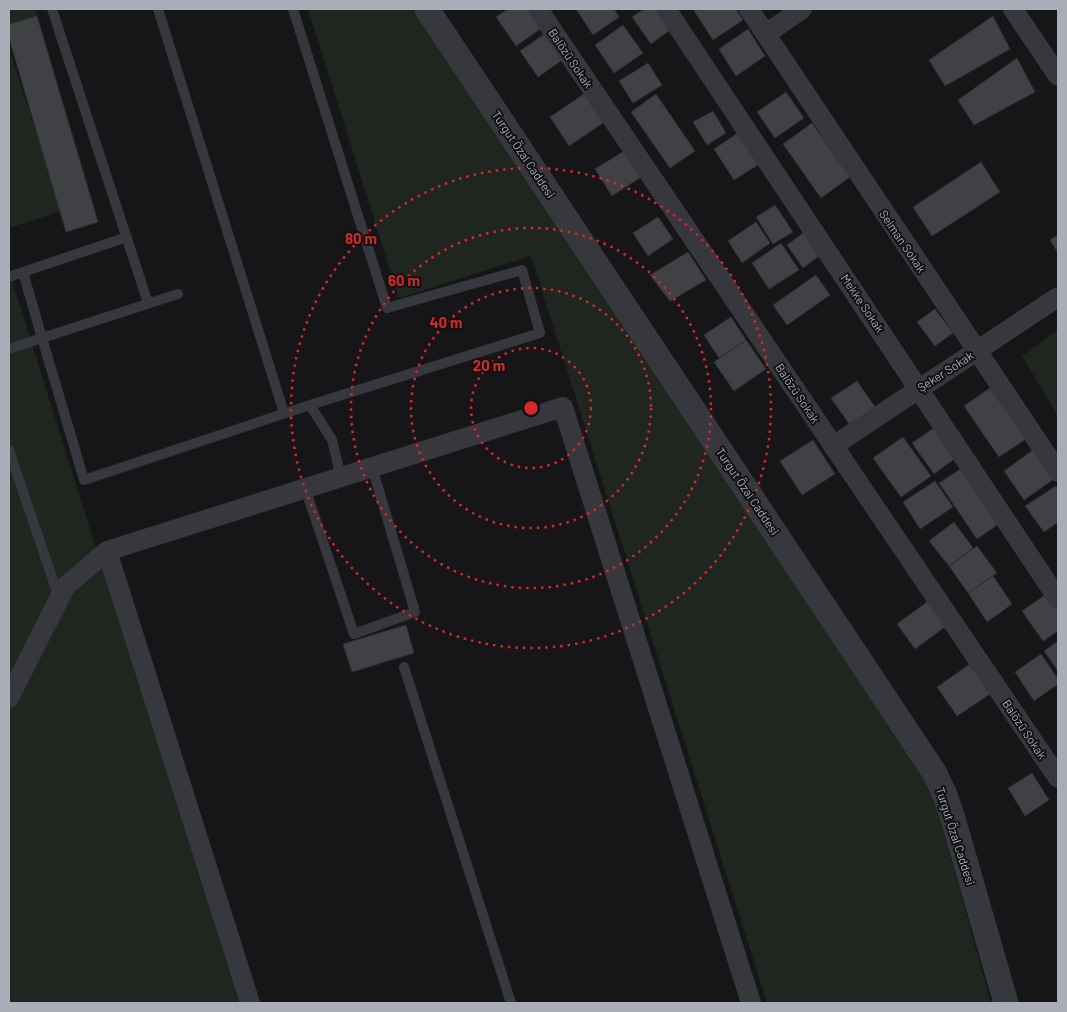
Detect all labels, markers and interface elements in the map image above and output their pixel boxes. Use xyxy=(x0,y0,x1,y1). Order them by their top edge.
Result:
street label: Balözü Sokak xyxy=(546,26,596,90)
street label: Turgut Özal Caddesi xyxy=(490,108,558,200)
street label: Selman Sokak xyxy=(877,207,929,275)
text: 80 m xyxy=(345,229,377,247)
text: 60 m xyxy=(388,271,420,289)
street label: Mekke Sokak xyxy=(838,271,888,335)
text: 40 m xyxy=(429,313,463,331)
street label: Şeker Sokak xyxy=(914,348,976,394)
text: 20 m xyxy=(473,356,505,374)
street label: Balözü Sokak xyxy=(773,361,823,425)
centre of rings xyxy=(522,399,540,417)
street label: Turgut Özal Caddesi xyxy=(714,445,782,537)
street label: Balözü Sokak xyxy=(1000,697,1050,761)
street label: Turgut Özal Caddesi xyxy=(934,785,978,887)

